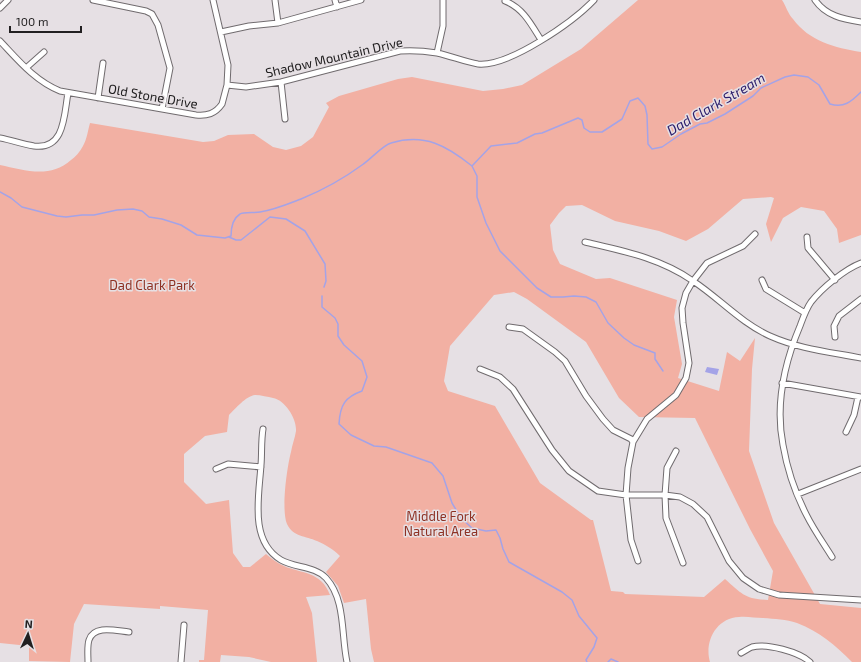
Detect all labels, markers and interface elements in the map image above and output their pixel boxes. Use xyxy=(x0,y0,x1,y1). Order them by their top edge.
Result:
scale bar xyxy=(10,8,81,34)
text: 100 m xyxy=(16,14,48,28)
street label: Shadow Mountain Drive xyxy=(264,33,404,81)
water label: Dad Clark Stream xyxy=(664,69,768,139)
street label: Old Stone Drive xyxy=(107,80,199,112)
park label: Dad Clark Park xyxy=(109,277,195,293)
park label: Middle Fork Natural Area xyxy=(404,508,478,539)
north arrow xyxy=(8,614,48,654)
text: N xyxy=(24,617,33,630)

